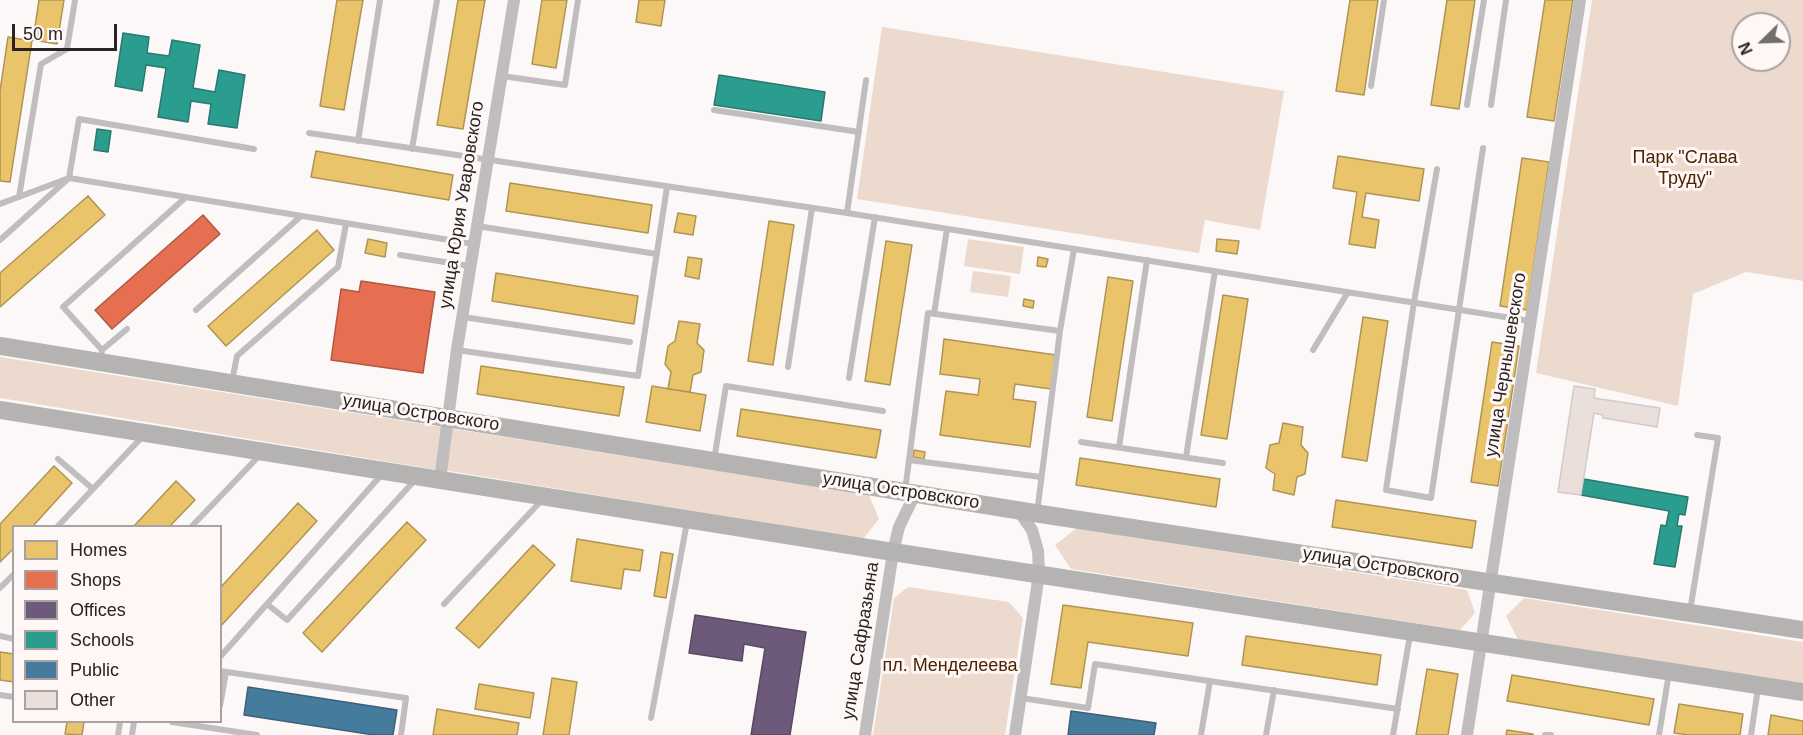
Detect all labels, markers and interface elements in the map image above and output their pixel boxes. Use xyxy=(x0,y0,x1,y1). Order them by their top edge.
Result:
scale bar xyxy=(15,12,120,50)
north arrow xyxy=(1731,12,1791,72)
text: 50 m xyxy=(23,24,63,44)
text: N xyxy=(1736,40,1756,57)
street label: улица Юрия Уваровского xyxy=(435,100,489,310)
park label: Парк "Слава Труду" xyxy=(1632,147,1738,190)
street label: улица Чернышевского xyxy=(1481,271,1531,459)
street label: улица Островского xyxy=(341,390,501,436)
street label: улица Островского xyxy=(821,468,981,514)
legend xyxy=(12,525,222,723)
text: Homes xyxy=(70,540,127,560)
street label: улица Островского xyxy=(1301,543,1461,589)
street label: улица Сафразьяна xyxy=(838,560,884,722)
text: Shops xyxy=(70,570,121,590)
text: Offices xyxy=(70,600,126,620)
text: Schools xyxy=(70,630,134,650)
park label: пл. Менделеева xyxy=(882,655,1018,677)
text: Public xyxy=(70,660,119,680)
text: Other xyxy=(70,690,115,710)

